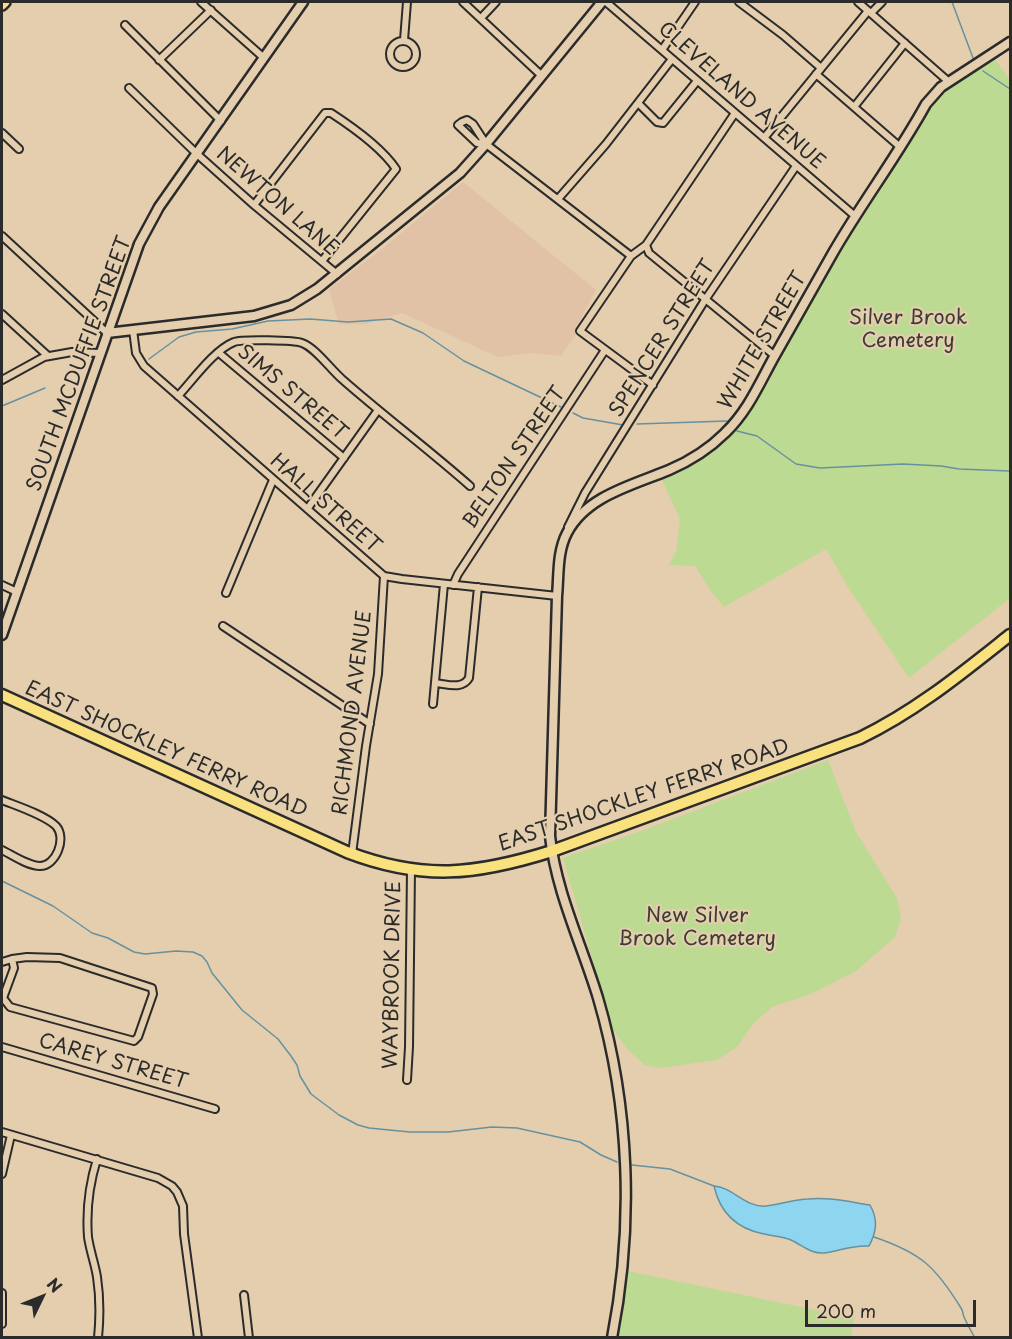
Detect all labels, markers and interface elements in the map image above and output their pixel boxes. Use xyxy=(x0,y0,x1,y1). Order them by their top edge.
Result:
street label: CLEVELAND AVENUE xyxy=(653,17,829,175)
street label: NEWTON LANE xyxy=(211,143,343,261)
street label: SOUTH MCDUFFIE STREET xyxy=(23,233,137,495)
street label: SPENCER STREET xyxy=(605,256,721,422)
street label: WHITE STREET xyxy=(714,268,812,414)
park label: Silver Brook Cemetery xyxy=(849,306,967,353)
street label: SIMS STREET xyxy=(232,340,352,446)
street label: BELTON STREET xyxy=(459,383,571,533)
street label: HALL STREET xyxy=(265,449,385,559)
street label: RICHMOND AVENUE xyxy=(329,609,377,817)
street label: EAST SHOCKLEY FERRY ROAD xyxy=(21,677,311,823)
street label: EAST SHOCKLEY FERRY ROAD xyxy=(495,735,793,857)
street label: WAYBROOK DRIVE xyxy=(379,881,407,1069)
park label: New Silver Brook Cemetery xyxy=(618,904,776,951)
street label: CAREY STREET xyxy=(36,1029,190,1095)
north arrow xyxy=(12,1267,72,1327)
text: N xyxy=(42,1272,68,1298)
scale bar xyxy=(808,1288,979,1326)
text: 200 m xyxy=(816,1297,876,1324)

